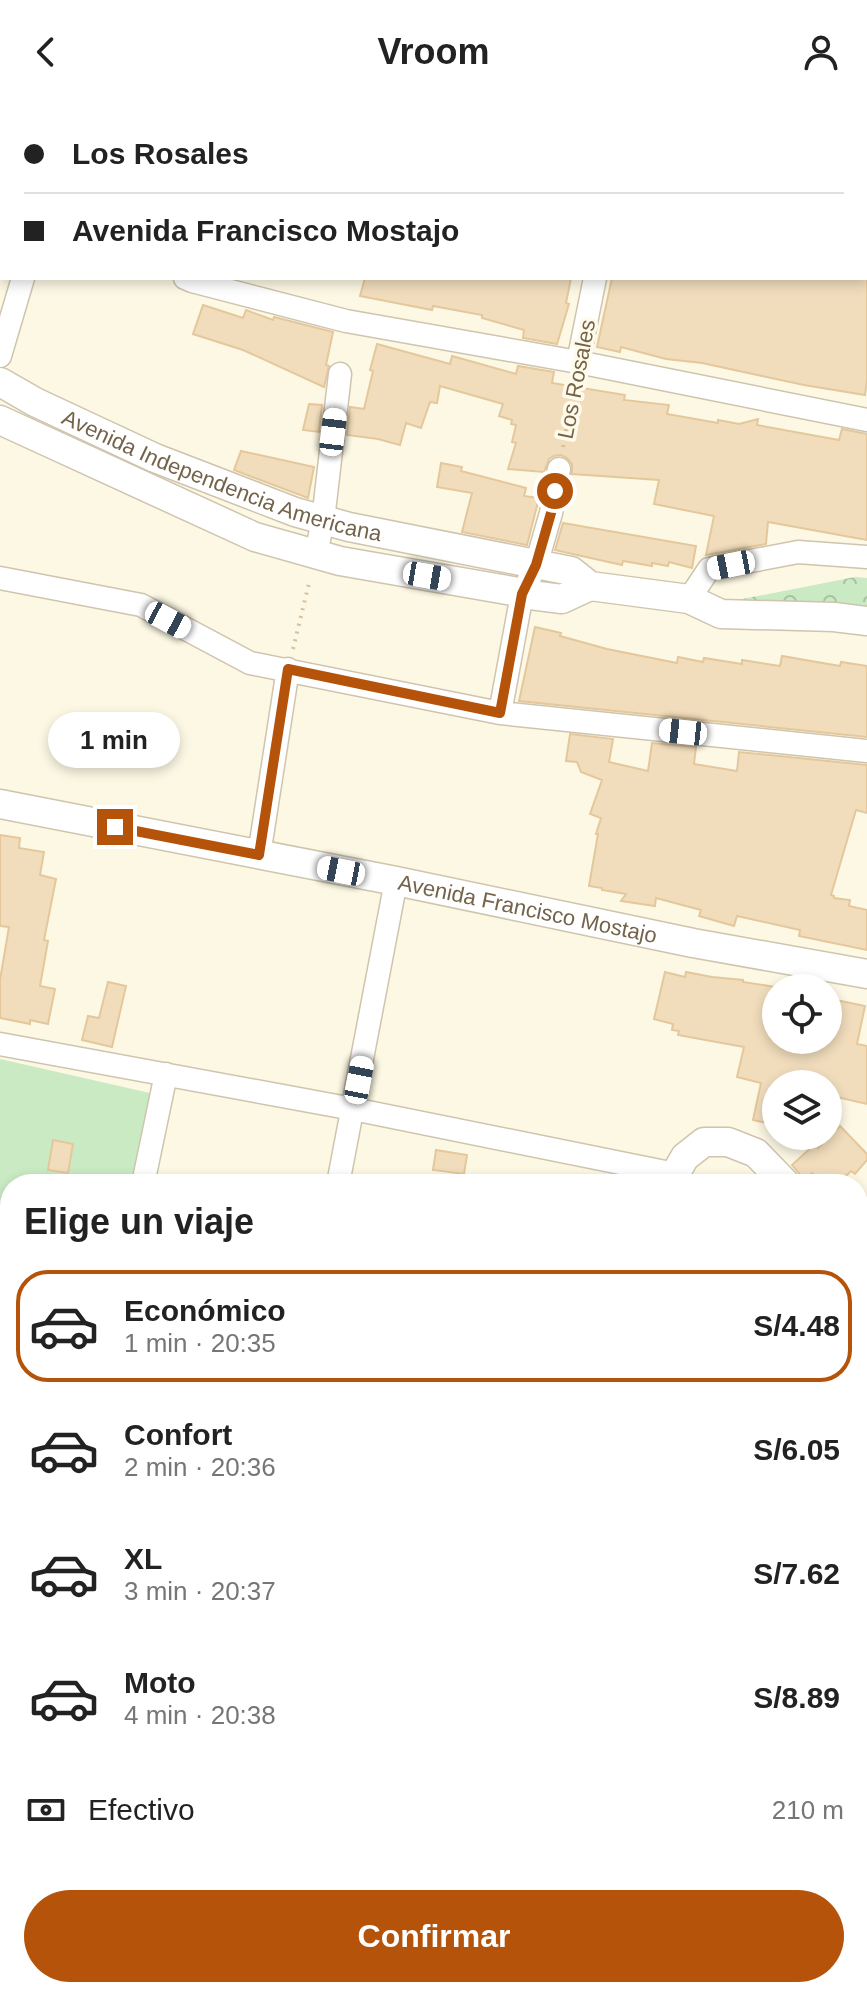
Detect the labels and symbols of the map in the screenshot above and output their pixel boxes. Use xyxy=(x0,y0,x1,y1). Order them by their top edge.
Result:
street label: Los Rosales xyxy=(553,317,600,441)
street label: Avenida Independencia Americana xyxy=(58,405,385,546)
car xyxy=(318,407,348,457)
route start xyxy=(537,473,573,509)
car xyxy=(705,549,757,581)
car xyxy=(401,560,453,592)
car xyxy=(141,598,195,642)
callout: 1 min xyxy=(49,711,181,767)
car xyxy=(658,718,708,746)
route end xyxy=(97,809,133,845)
car xyxy=(315,855,367,887)
street label: Avenida Francisco Mostajo xyxy=(396,870,659,948)
car xyxy=(343,1054,375,1106)

